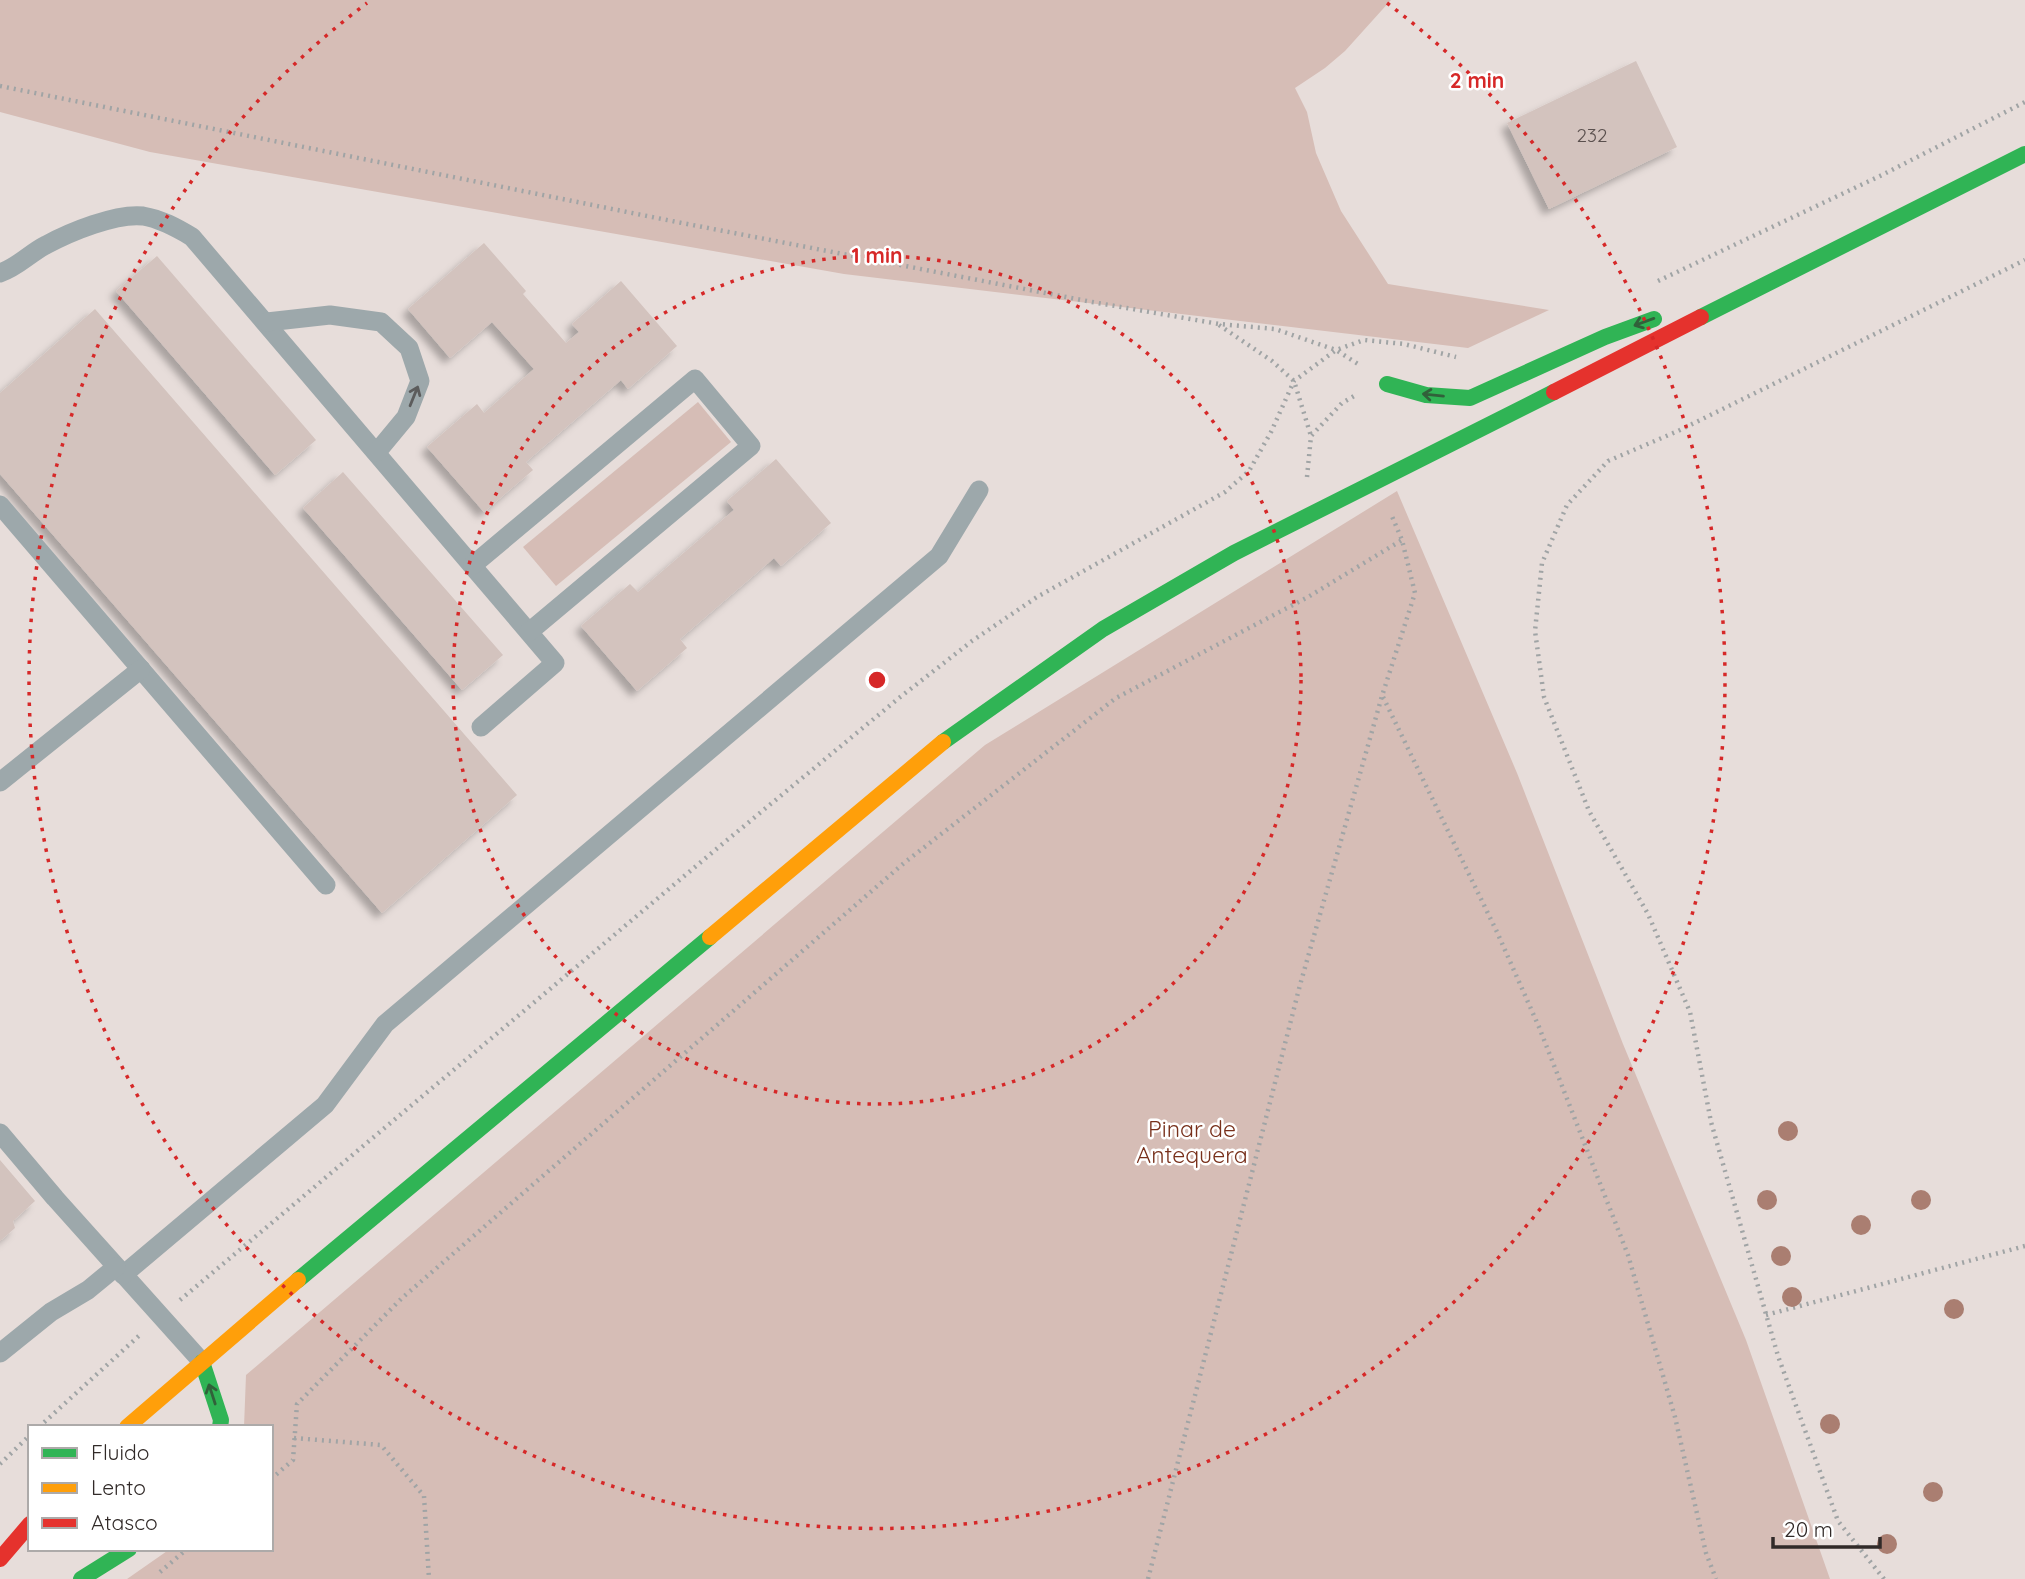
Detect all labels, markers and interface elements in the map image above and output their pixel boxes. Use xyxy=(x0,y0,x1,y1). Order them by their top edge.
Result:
text: 2 min xyxy=(1450,67,1504,93)
house number: 232 xyxy=(1576,123,1608,147)
text: 1 min xyxy=(852,242,902,268)
one-way arrow xyxy=(1634,317,1656,329)
one-way arrow xyxy=(409,385,422,407)
one-way arrow xyxy=(1422,388,1444,401)
centre of rings xyxy=(865,668,889,692)
park label: Pinar de Antequera xyxy=(1136,1114,1248,1169)
one-way arrow xyxy=(205,1383,218,1405)
legend xyxy=(28,1425,273,1551)
text: Fluido xyxy=(91,1439,149,1465)
text: Lento xyxy=(91,1474,146,1500)
scale bar xyxy=(1773,1506,1880,1550)
text: Atasco xyxy=(91,1509,158,1535)
text: 20 m xyxy=(1784,1516,1833,1542)

